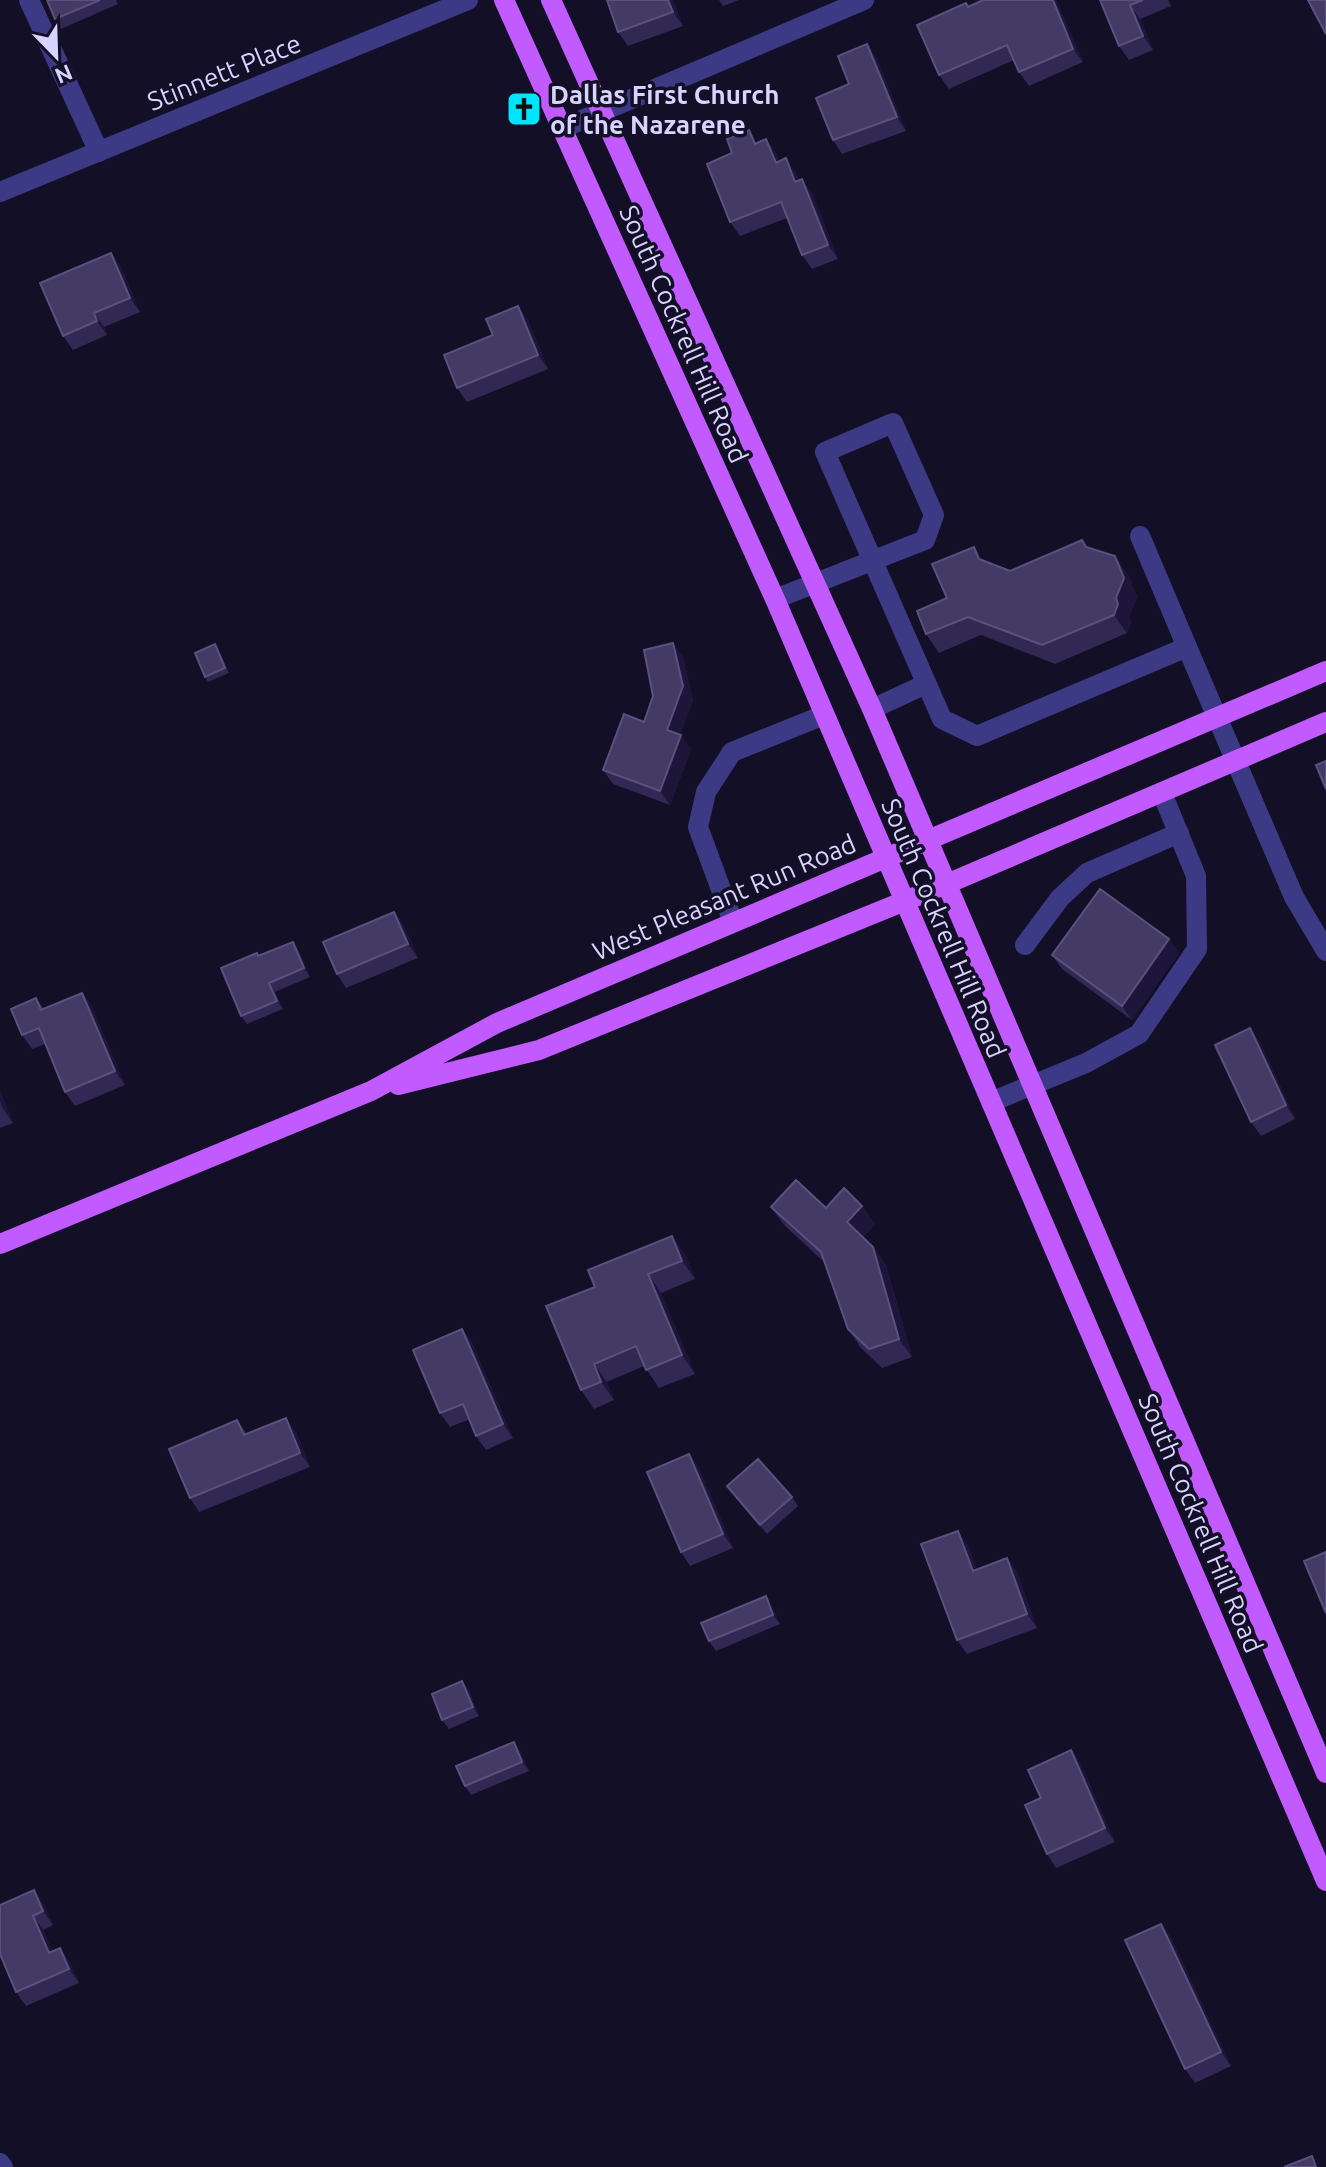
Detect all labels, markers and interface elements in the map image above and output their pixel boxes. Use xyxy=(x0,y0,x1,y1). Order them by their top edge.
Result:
north arrow xyxy=(16,16,96,96)
street label: Stinnett Place xyxy=(143,28,305,116)
text: N xyxy=(52,60,76,90)
place label: Dallas First Church of the Nazarene xyxy=(550,80,779,139)
church icon: Dallas First Church of the Nazarene xyxy=(505,90,543,128)
street label: South Cockrell Hill Road xyxy=(614,201,754,467)
street label: South Cockrell Hill Road xyxy=(876,794,1012,1062)
street label: West Pleasant Run Road xyxy=(588,828,860,966)
street label: South Cockrell Hill Road xyxy=(1133,1389,1269,1657)

